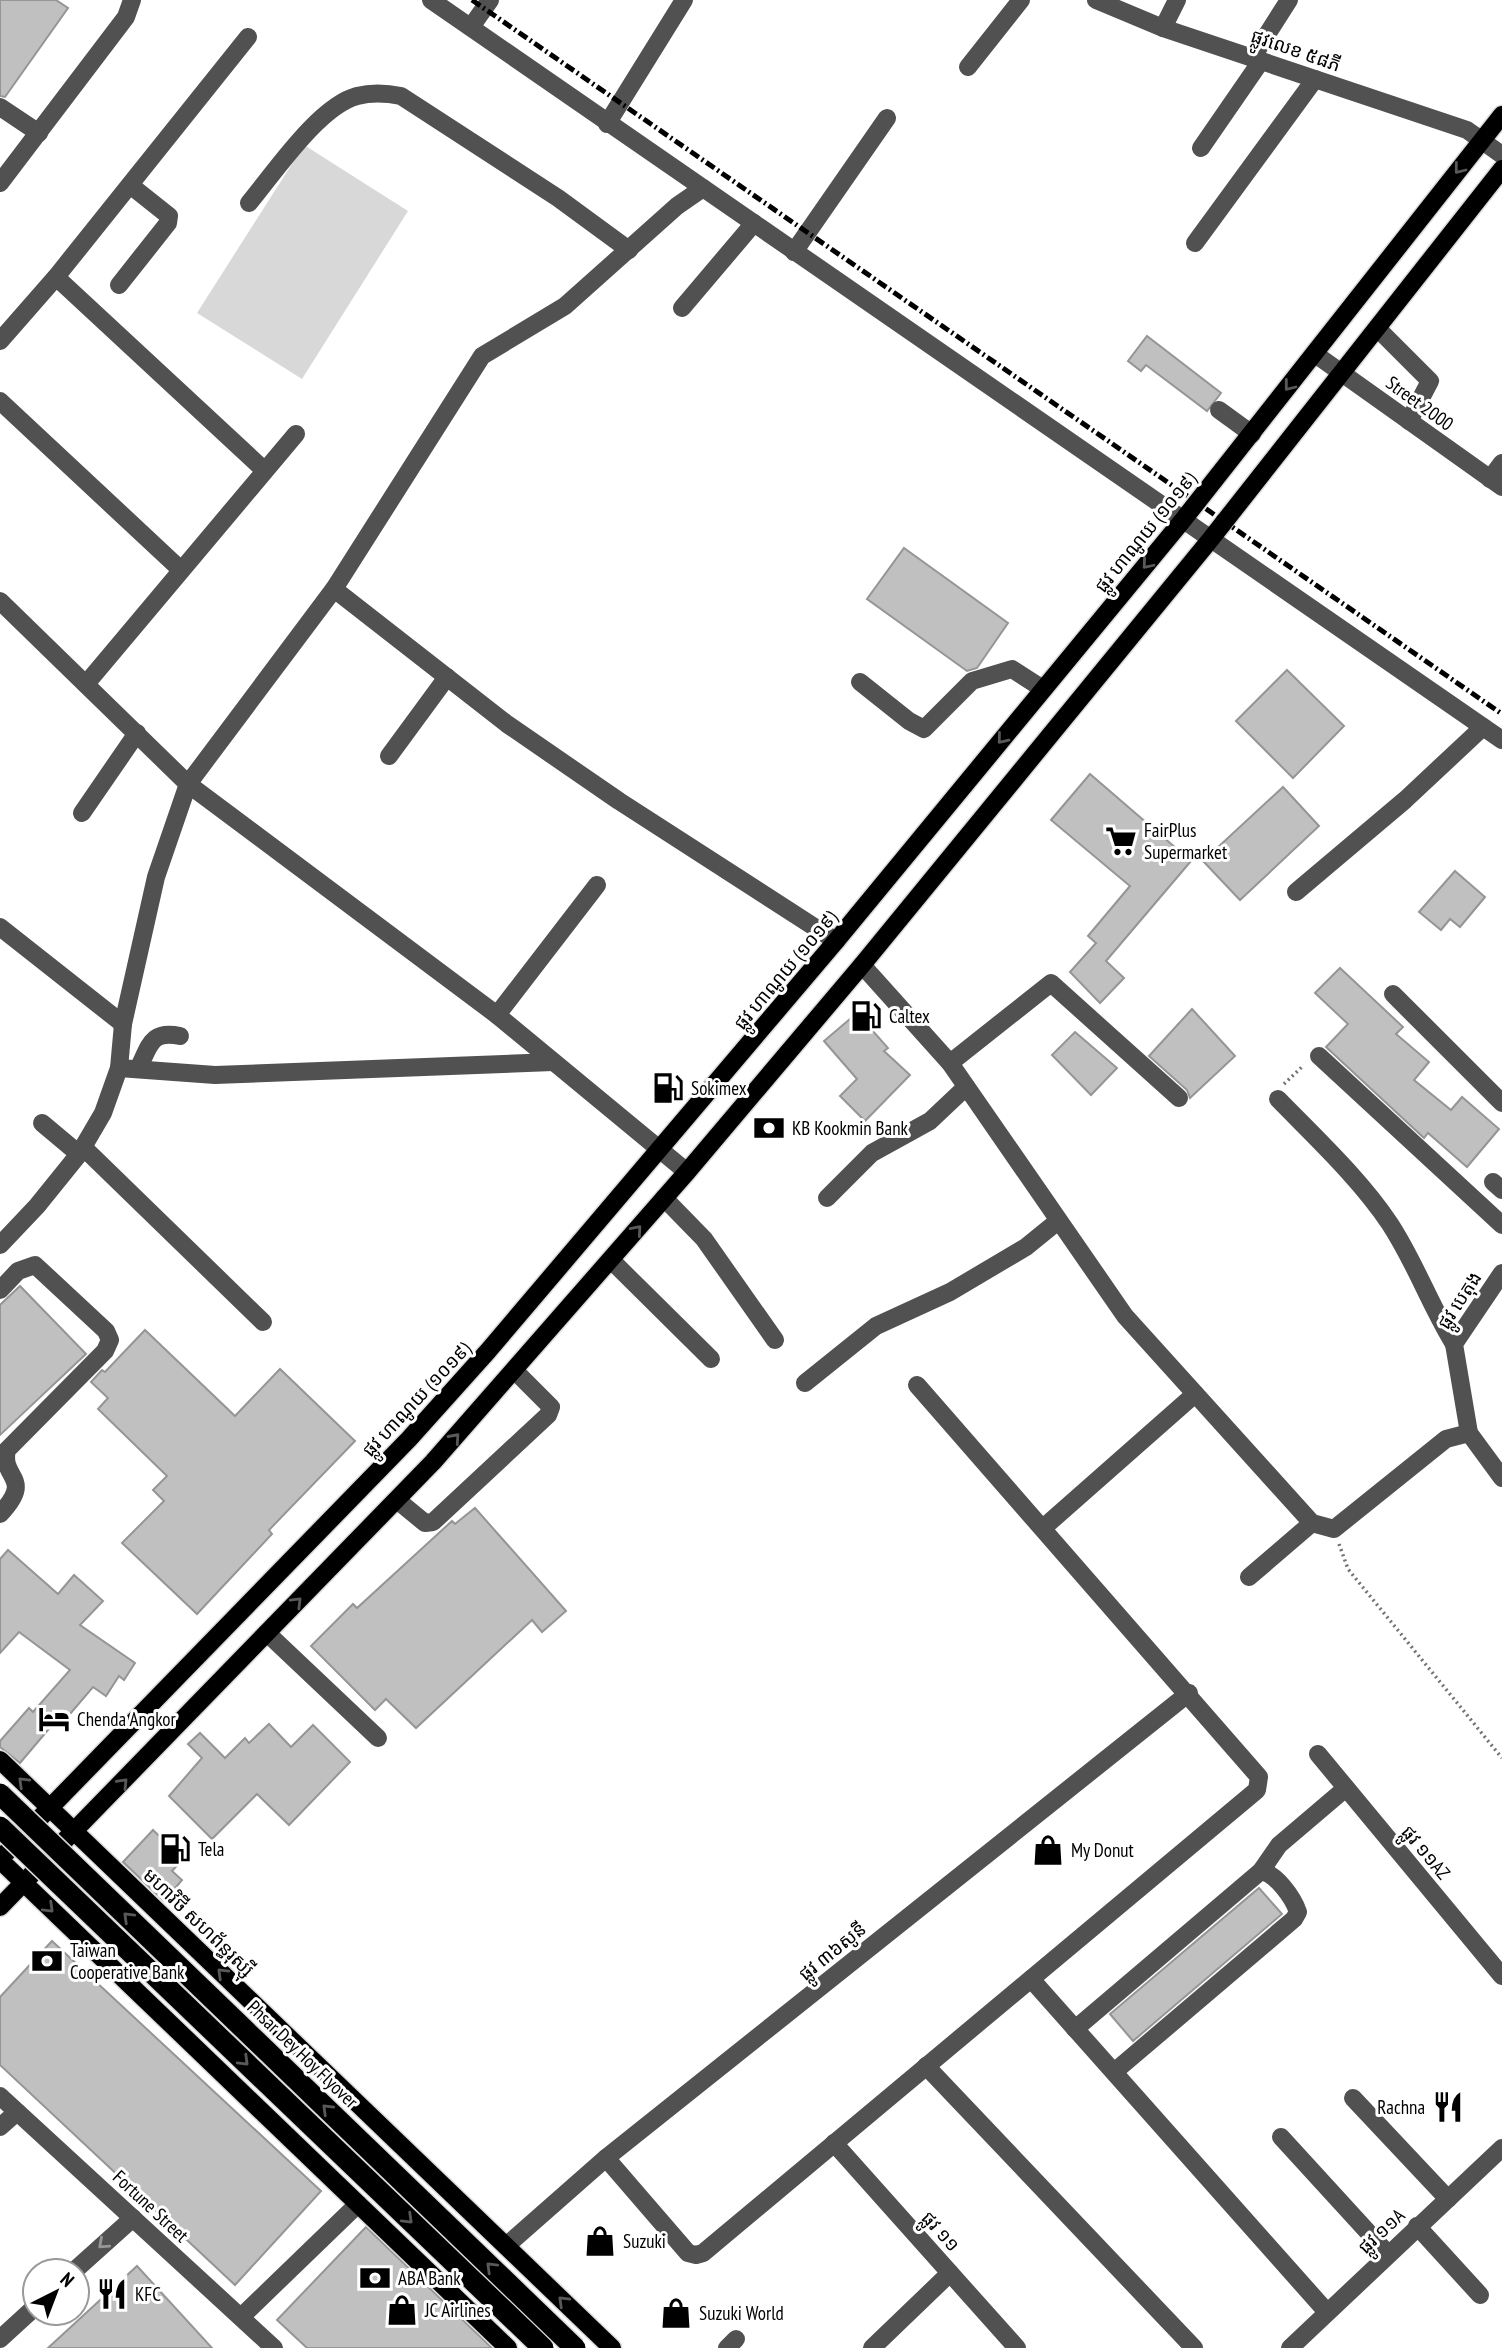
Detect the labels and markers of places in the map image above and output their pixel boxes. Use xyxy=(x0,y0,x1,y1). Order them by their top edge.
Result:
place label: FairPlus Supermarket xyxy=(1144,818,1228,864)
supermarket icon: FairPlus Supermarket xyxy=(1104,824,1138,858)
fuel station icon: Caltex xyxy=(849,999,883,1033)
place label: Caltex xyxy=(889,1004,930,1028)
fuel station icon: Sokimex xyxy=(651,1071,685,1105)
place label: Sokimex xyxy=(691,1076,747,1100)
bank icon: KB Kookmin Bank xyxy=(752,1111,786,1145)
place label: KB Kookmin Bank xyxy=(792,1116,909,1140)
hotel icon: Chenda Angkor xyxy=(37,1702,71,1736)
place label: Chenda Angkor xyxy=(77,1707,177,1731)
fuel station icon: Tela xyxy=(158,1832,192,1866)
shop icon: My Donut xyxy=(1031,1833,1065,1867)
place label: Tela xyxy=(198,1837,224,1861)
place label: My Donut xyxy=(1071,1838,1134,1862)
place label: Taiwan Cooperative Bank xyxy=(70,1938,185,1984)
bank icon: Taiwan Cooperative Bank xyxy=(30,1944,64,1978)
restaurant icon: Rachna xyxy=(1431,2090,1465,2124)
place label: Rachna xyxy=(1377,2095,1425,2119)
shop icon: Suzuki xyxy=(583,2224,617,2258)
place label: Suzuki xyxy=(623,2229,666,2253)
bank icon: ABA Bank xyxy=(358,2261,392,2295)
place label: ABA Bank xyxy=(398,2266,461,2290)
restaurant icon: KFC xyxy=(95,2277,129,2311)
place label: KFC xyxy=(135,2282,161,2306)
shop icon: JC Airlines xyxy=(385,2293,419,2327)
shop icon: Suzuki World xyxy=(659,2296,693,2330)
place label: JC Airlines xyxy=(424,2298,491,2322)
place label: Suzuki World xyxy=(699,2301,784,2325)

